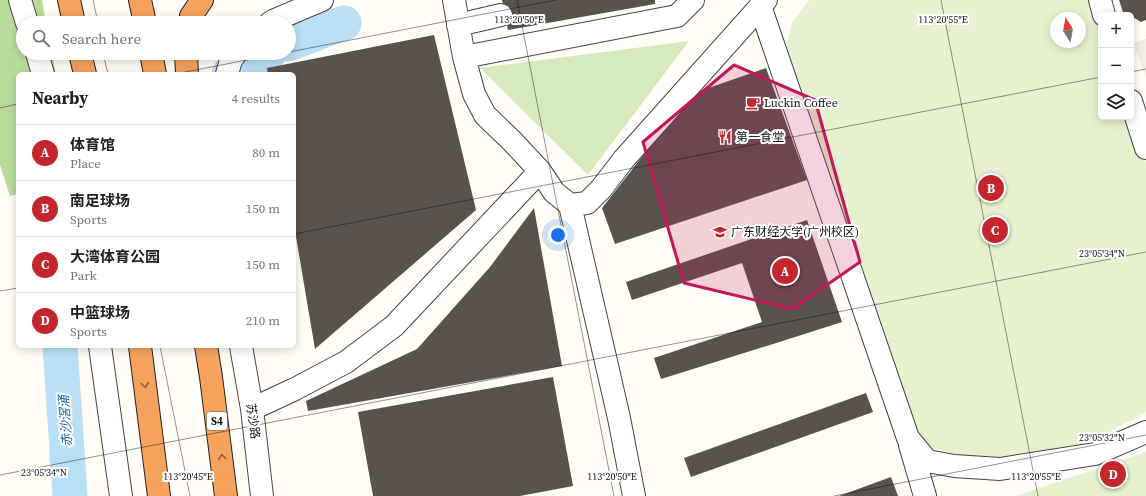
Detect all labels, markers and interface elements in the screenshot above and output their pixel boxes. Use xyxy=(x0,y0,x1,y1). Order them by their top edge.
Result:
north arrow xyxy=(1050,12,1086,48)
map controls xyxy=(1098,12,1134,120)
button: + xyxy=(1098,12,1134,48)
text: 113°20'50"E xyxy=(494,13,544,26)
text: 113°20'55"E xyxy=(918,13,968,26)
search box xyxy=(16,16,296,60)
icon: search xyxy=(30,27,52,49)
text: Search here xyxy=(62,28,141,49)
button: − xyxy=(1098,48,1134,84)
button: layers xyxy=(1098,84,1134,120)
text: Nearby xyxy=(32,86,88,110)
text: 4 results xyxy=(232,90,280,107)
cafe icon: Luckin Coffee xyxy=(745,95,761,111)
place label: Luckin Coffee xyxy=(764,95,838,111)
restaurant icon: 第一食堂 xyxy=(717,129,733,145)
place label: 第一食堂 xyxy=(736,129,784,145)
text: 体育馆 xyxy=(70,134,115,155)
text: A xyxy=(41,144,49,161)
text: 80 m xyxy=(252,144,280,161)
text: Place xyxy=(70,155,101,172)
pin: B xyxy=(978,173,1004,203)
text: 南足球场 xyxy=(70,190,130,211)
text: B xyxy=(41,200,49,217)
text: 150 m xyxy=(246,200,280,217)
text: Sports xyxy=(70,211,107,228)
pin: C xyxy=(982,215,1008,245)
school or university icon: 广东财经大学(广州校区) xyxy=(712,224,728,240)
place label: 广东财经大学(广州校区) xyxy=(731,224,859,240)
your location xyxy=(548,225,568,245)
text: 大湾体育公园 xyxy=(70,246,160,267)
text: 23°05'34"N xyxy=(1079,247,1125,260)
text: C xyxy=(41,256,49,273)
text: 150 m xyxy=(246,256,280,273)
pin: A xyxy=(772,256,798,286)
text: Park xyxy=(70,267,97,284)
text: 中篮球场 xyxy=(70,302,130,323)
text: D xyxy=(40,312,50,329)
text: 210 m xyxy=(246,312,280,329)
text: Sports xyxy=(70,323,107,340)
one-way arrow xyxy=(140,382,149,388)
water label: 赤沙滘涌 xyxy=(55,392,76,448)
street label: 苏沙路 xyxy=(243,402,263,440)
road number: S4 xyxy=(207,412,227,430)
text: 23°05'32"N xyxy=(1079,431,1125,444)
one-way arrow xyxy=(218,454,227,460)
pin: D xyxy=(1100,459,1126,489)
text: 23°05'34"N xyxy=(21,466,67,479)
text: 113°20'45"E xyxy=(163,470,213,483)
text: 113°20'50"E xyxy=(587,470,637,483)
text: 113°20'55"E xyxy=(1011,470,1061,483)

